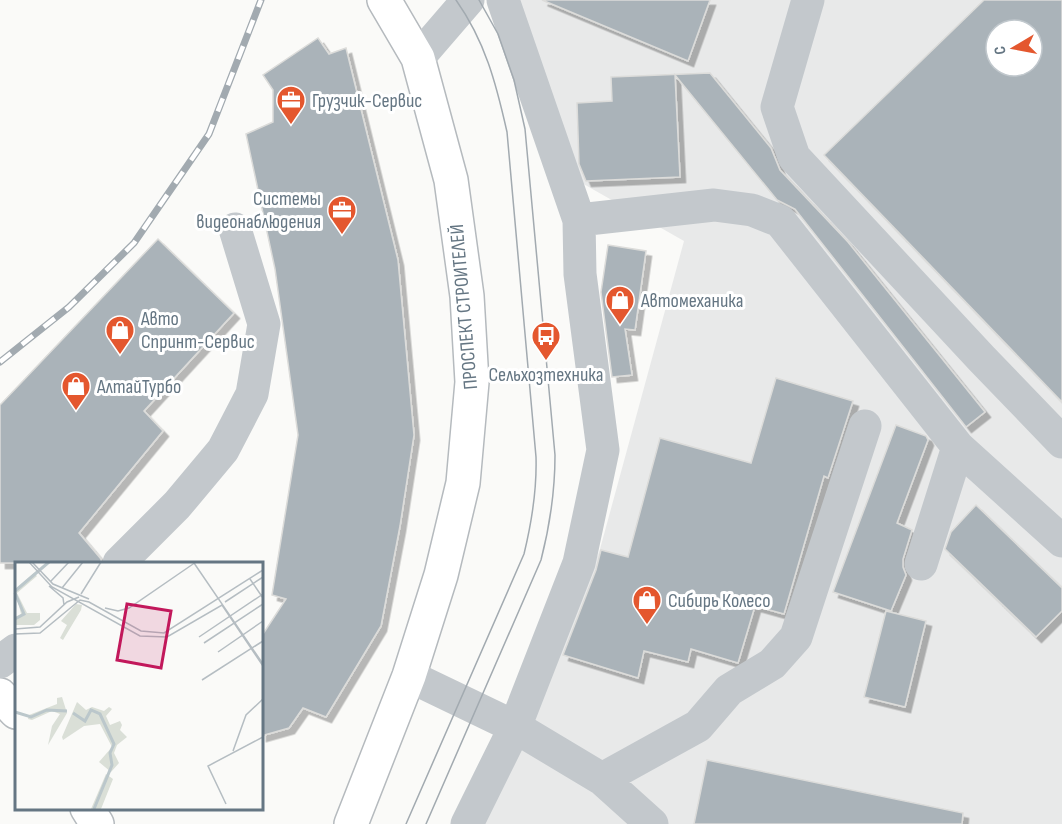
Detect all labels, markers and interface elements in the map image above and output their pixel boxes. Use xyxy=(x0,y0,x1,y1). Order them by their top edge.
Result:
north arrow xyxy=(984,18,1044,78)
text: С xyxy=(991,45,1011,56)
office icon: Грузчик-Сервис xyxy=(275,84,307,126)
place label: Грузчик-Сервис xyxy=(312,89,422,113)
place label: Системы видеонаблюдения xyxy=(196,187,321,234)
office icon: Системы видеонаблюдения xyxy=(326,194,358,236)
street label: ПРОСПЕКТ СТРОИТЕЛЕЙ xyxy=(445,223,483,391)
shop icon: Автомеханика xyxy=(604,284,636,326)
place label: Автомеханика xyxy=(640,289,743,313)
place label: Авто Спринт-Сервис xyxy=(140,307,255,354)
shop icon: Авто Спринт-Сервис xyxy=(104,314,136,356)
bus stop icon: Сельхозтехника xyxy=(530,320,562,362)
place label: Сельхозтехника xyxy=(489,363,603,387)
shop icon: АлтайТурбо xyxy=(60,370,92,412)
place label: АлтайТурбо xyxy=(96,375,181,399)
inset map xyxy=(15,562,262,809)
shop icon: Сибирь Колесо xyxy=(631,584,663,626)
place label: Сибирь Колесо xyxy=(668,589,771,613)

